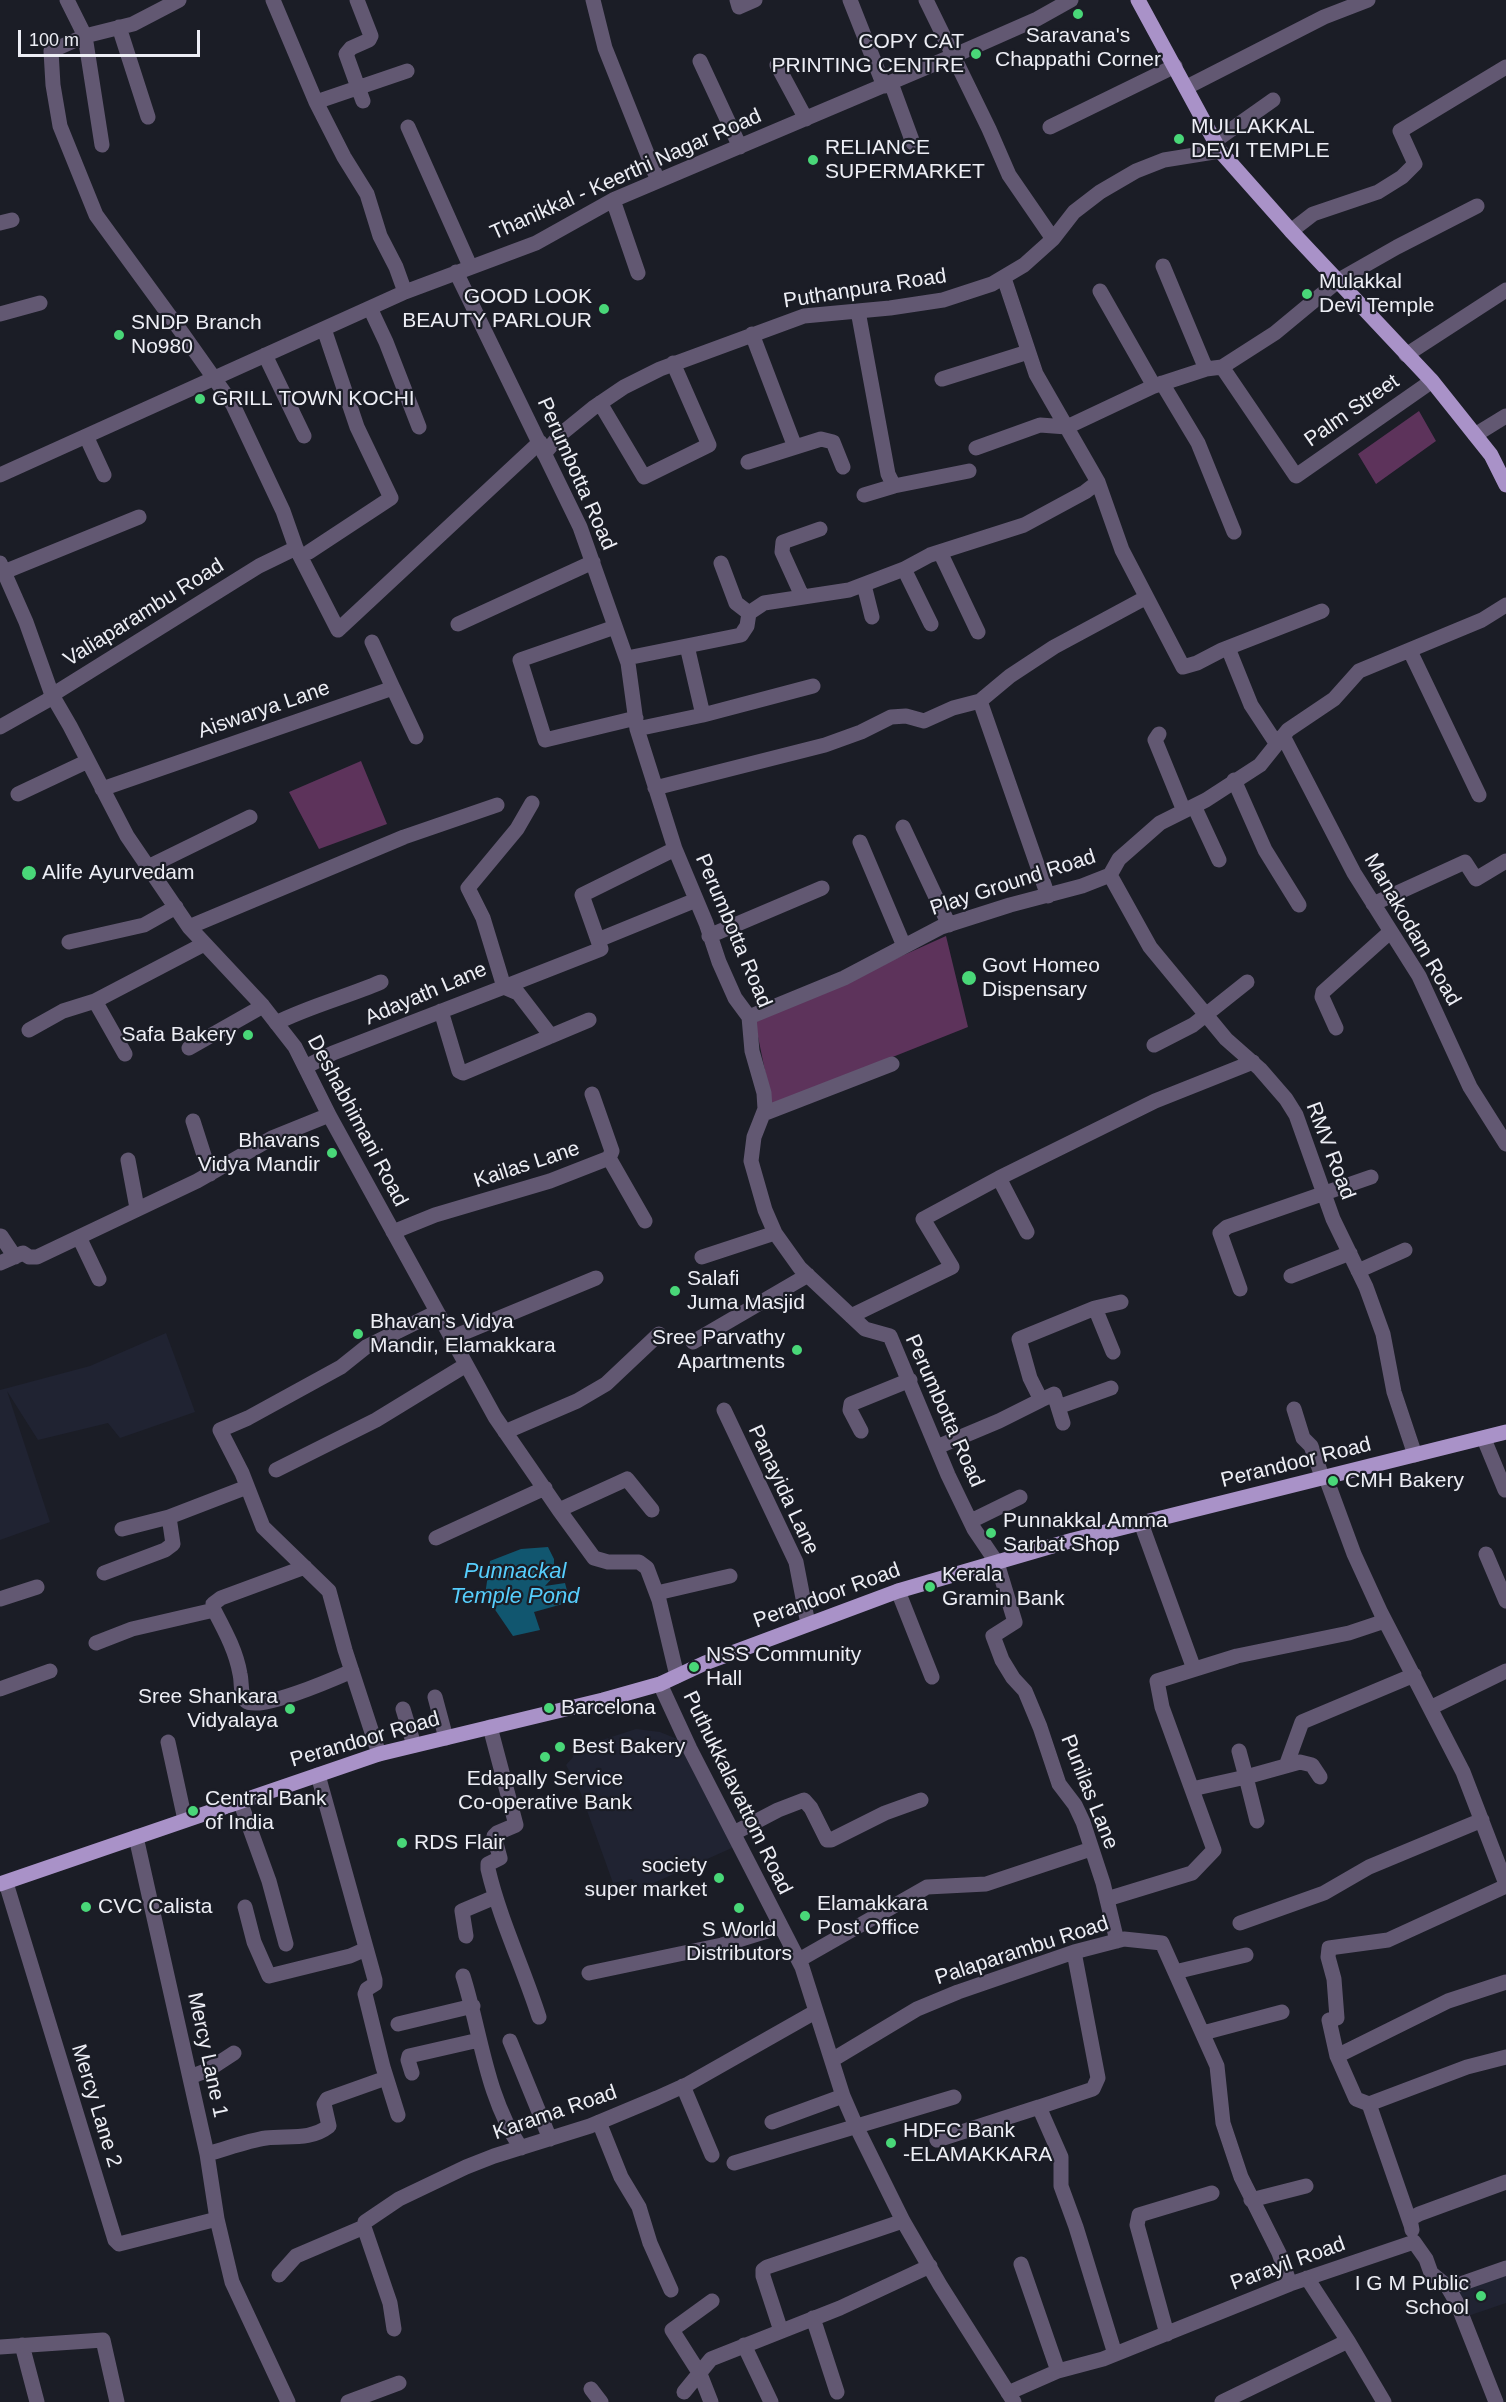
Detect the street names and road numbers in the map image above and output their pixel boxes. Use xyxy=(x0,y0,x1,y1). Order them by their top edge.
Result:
street label: Thanikkal - Keerthi Nagar Road xyxy=(487,104,765,246)
street label: Puthanpura Road xyxy=(782,264,948,314)
street label: Palm Street xyxy=(1300,369,1404,453)
street label: Perumbotta Road xyxy=(531,394,621,554)
street label: Valiaparambu Road xyxy=(59,554,229,672)
street label: Aiswarya Lane xyxy=(195,676,333,744)
street label: Play Ground Road xyxy=(927,844,1099,922)
street label: Manakodam Road xyxy=(1358,849,1466,1011)
street label: Perumbotta Road xyxy=(689,850,777,1012)
street label: Adayath Lane xyxy=(361,957,491,1031)
street label: Deshabhimani Road xyxy=(301,1031,413,1211)
street label: RMV Road xyxy=(1300,1099,1360,1203)
street label: Kailas Lane xyxy=(471,1136,583,1194)
street label: Perumbotta Road xyxy=(899,1331,989,1491)
street label: Panayida Lane xyxy=(742,1421,824,1559)
street label: Perandoor Road xyxy=(1218,1432,1374,1494)
street label: Perandoor Road xyxy=(750,1558,904,1634)
street label: Puthukkalavattom Road xyxy=(677,1687,797,1899)
street label: Perandoor Road xyxy=(287,1707,443,1773)
street label: Punilas Lane xyxy=(1055,1731,1123,1853)
street label: Palaparambu Road xyxy=(932,1911,1112,1991)
street label: Mercy Lane 1 xyxy=(181,1990,233,2120)
street label: Mercy Lane 2 xyxy=(65,2041,127,2171)
street label: Karama Road xyxy=(490,2080,620,2146)
street label: Parayil Road xyxy=(1227,2232,1349,2296)

